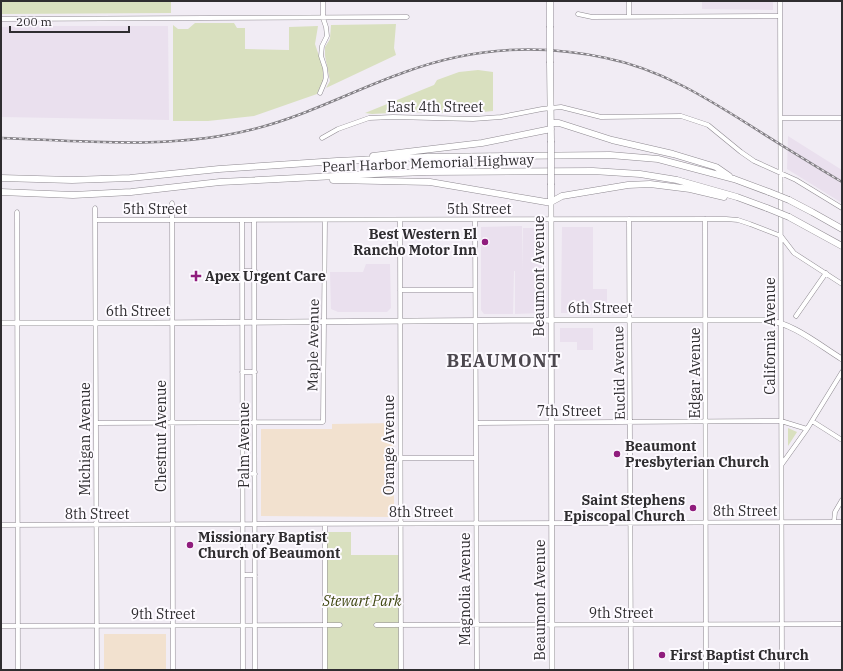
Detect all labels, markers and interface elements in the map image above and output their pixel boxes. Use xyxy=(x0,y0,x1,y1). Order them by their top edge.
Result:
scale bar xyxy=(10,8,129,34)
text: 200 m xyxy=(16,14,52,29)
street label: East 4th Street xyxy=(387,98,483,116)
street label: Pearl Harbor Memorial Highway xyxy=(322,150,535,176)
street label: 5th Street xyxy=(123,200,187,218)
street label: 5th Street xyxy=(447,200,511,218)
street label: Beaumont Avenue xyxy=(530,216,548,336)
place label: Best Western El Rancho Motor Inn xyxy=(353,225,477,259)
marker: Best Western El Rancho Motor Inn xyxy=(480,237,490,247)
place label: Apex Urgent Care xyxy=(205,267,326,285)
marker: Apex Urgent Care xyxy=(190,270,202,282)
street label: California Avenue xyxy=(761,277,779,395)
street label: Maple Avenue xyxy=(303,299,323,391)
street label: 6th Street xyxy=(568,299,632,317)
street label: 6th Street xyxy=(106,302,170,320)
street label: Euclid Avenue xyxy=(609,326,629,420)
street label: Edgar Avenue xyxy=(686,327,704,419)
district label: BEAUMONT xyxy=(446,349,562,372)
street label: Chestnut Avenue xyxy=(152,380,170,492)
street label: Michigan Avenue xyxy=(76,382,94,496)
street label: Orange Avenue xyxy=(380,395,398,495)
street label: Palm Avenue xyxy=(235,402,253,488)
street label: 7th Street xyxy=(537,402,601,420)
place label: Beaumont Presbyterian Church xyxy=(625,437,769,471)
marker: Beaumont Presbyterian Church xyxy=(612,449,622,459)
place label: Saint Stephens Episcopal Church xyxy=(564,491,685,525)
street label: 8th Street xyxy=(713,502,777,520)
street label: 8th Street xyxy=(389,503,453,521)
marker: Saint Stephens Episcopal Church xyxy=(688,503,698,513)
street label: 8th Street xyxy=(65,505,129,523)
place label: Missionary Baptist Church of Beaumont xyxy=(198,528,340,562)
street label: Magnolia Avenue xyxy=(456,533,474,645)
marker: Missionary Baptist Church of Beaumont xyxy=(185,540,195,550)
street label: Beaumont Avenue xyxy=(531,540,549,660)
park label: Stewart Park xyxy=(321,592,402,610)
street label: 9th Street xyxy=(589,604,653,622)
street label: 9th Street xyxy=(131,605,195,623)
place label: First Baptist Church xyxy=(670,646,809,664)
marker: First Baptist Church xyxy=(657,650,667,660)

